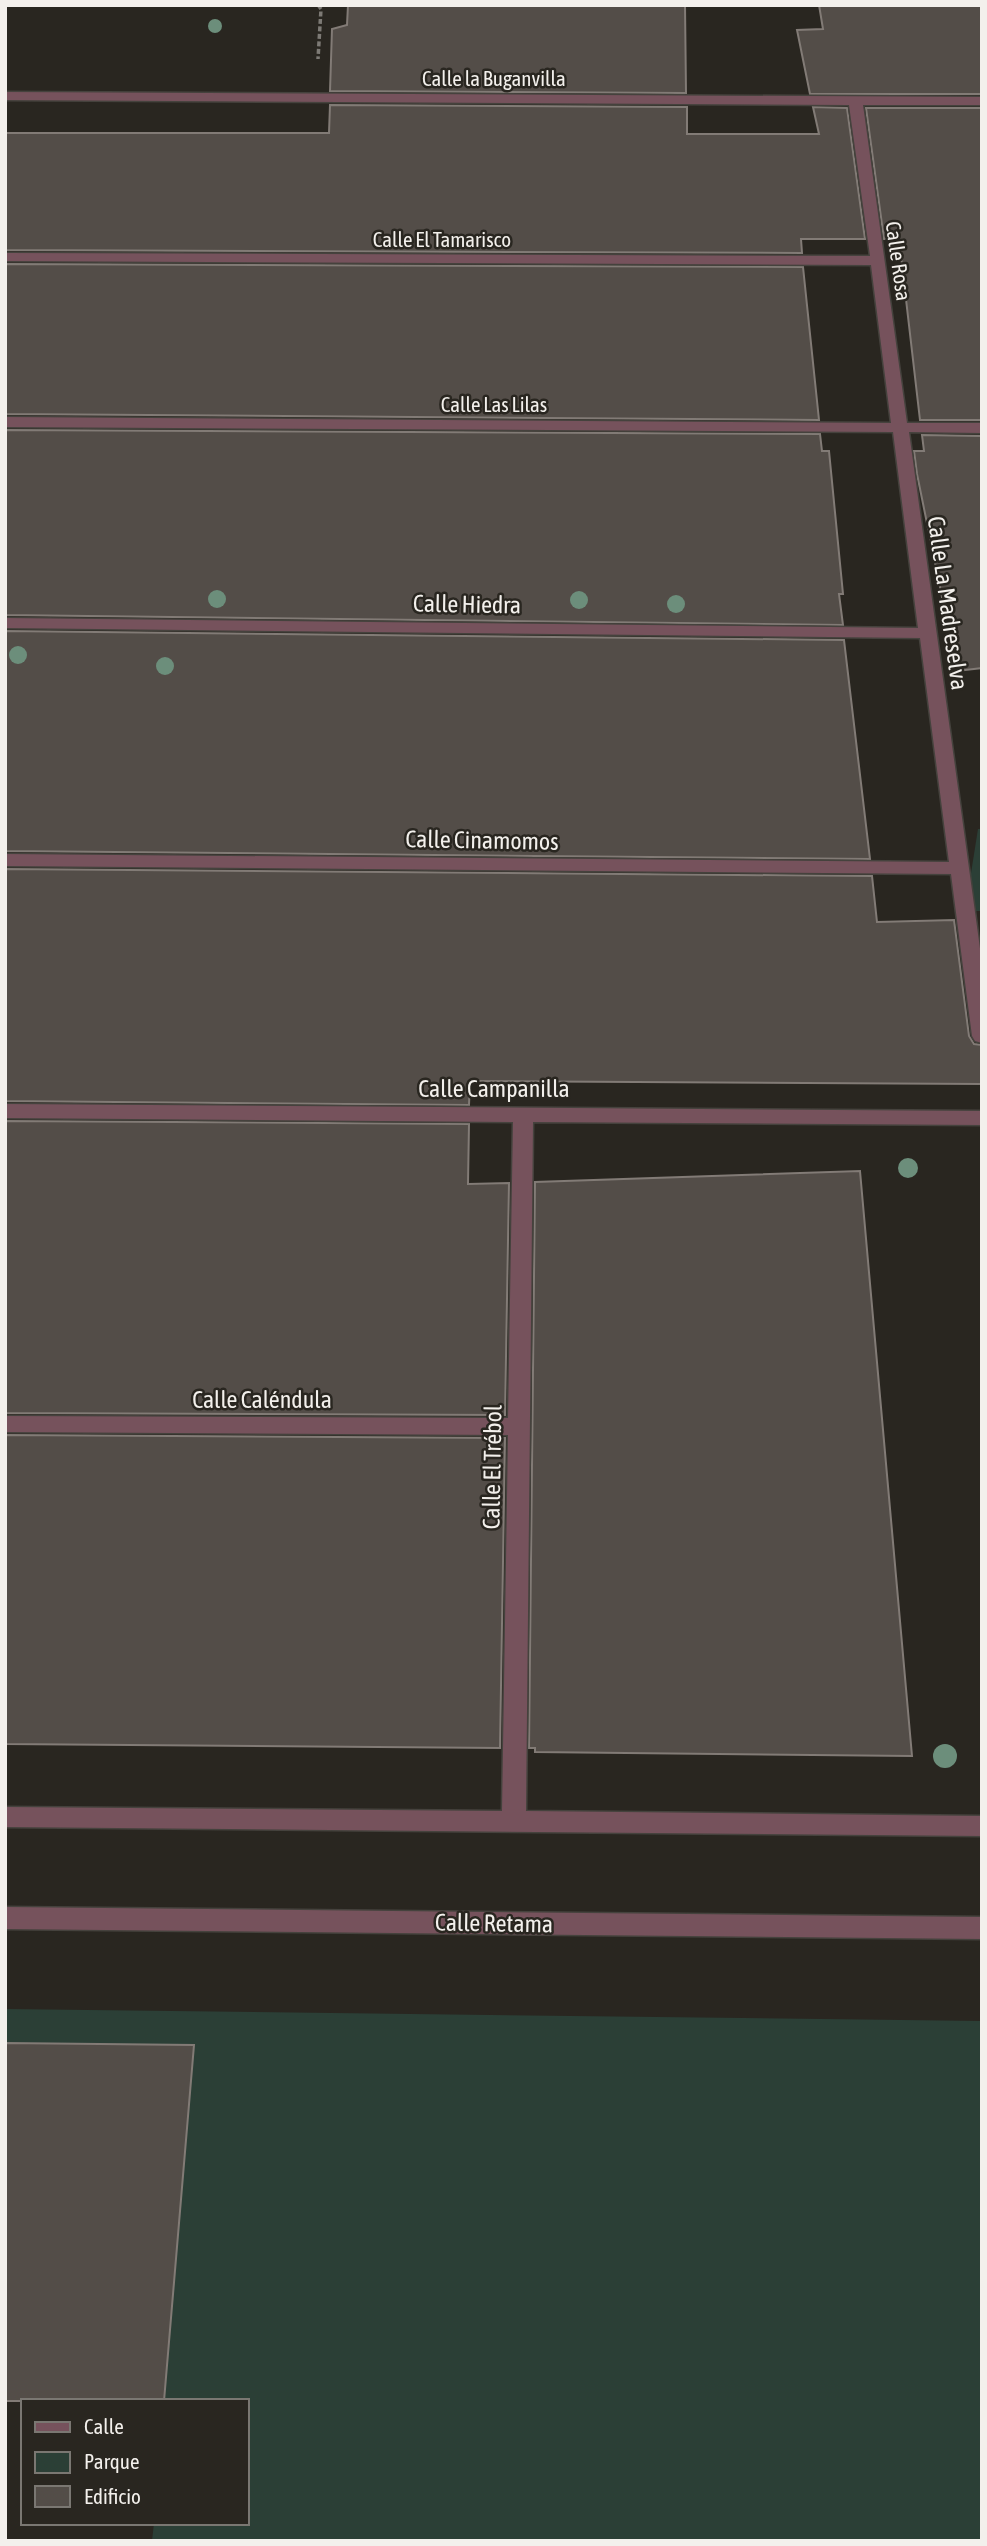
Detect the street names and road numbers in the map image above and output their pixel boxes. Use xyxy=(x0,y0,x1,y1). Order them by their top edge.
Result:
street label: Calle la Buganvilla xyxy=(422,66,566,90)
street label: Calle Rosa xyxy=(882,220,916,302)
street label: Calle El Tamarisco xyxy=(373,227,511,251)
street label: Calle Las Lilas xyxy=(441,392,547,416)
street label: Calle La Madreselva xyxy=(922,514,974,692)
street label: Calle Hiedra xyxy=(413,590,521,618)
street label: Calle Cinamomos xyxy=(405,825,559,855)
street label: Calle Campanilla xyxy=(418,1075,570,1102)
street label: Calle Caléndula xyxy=(192,1386,332,1413)
street label: Calle El Trébol xyxy=(477,1404,507,1530)
street label: Calle Retama xyxy=(435,1908,553,1938)

